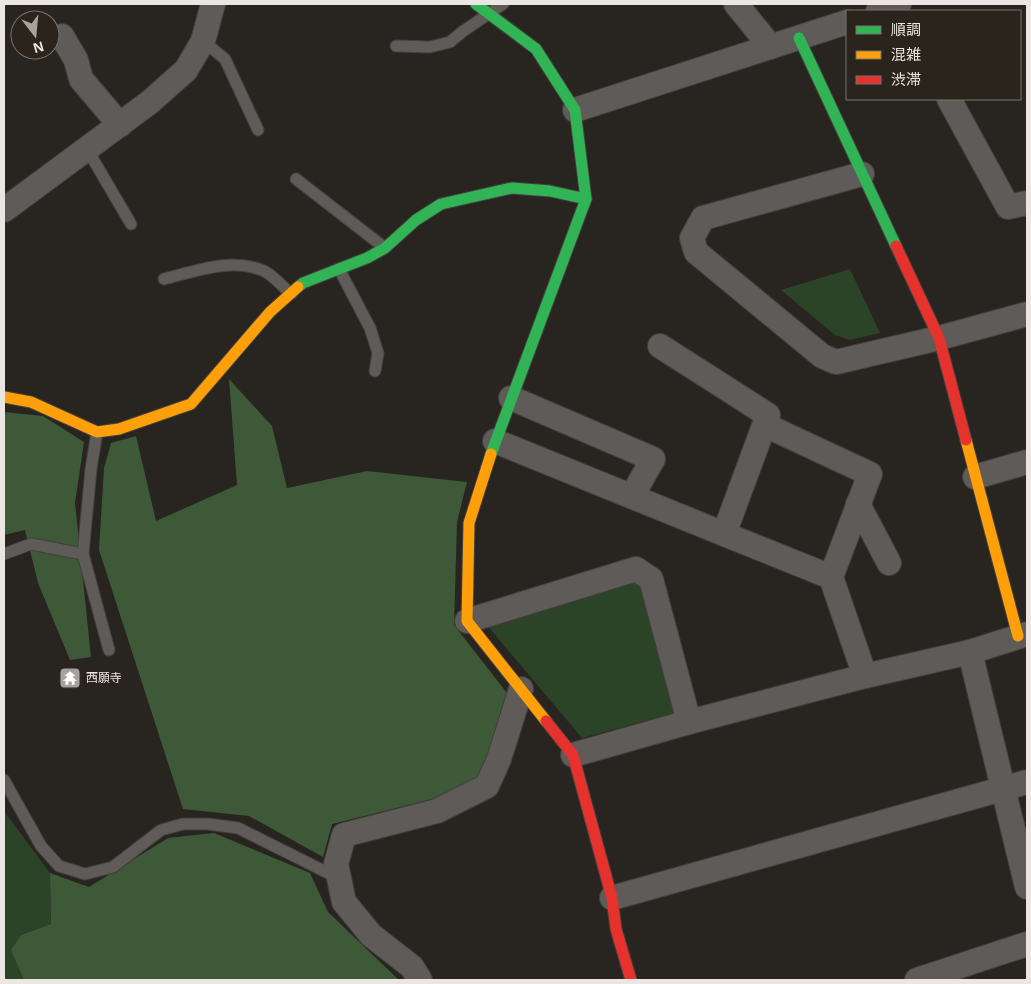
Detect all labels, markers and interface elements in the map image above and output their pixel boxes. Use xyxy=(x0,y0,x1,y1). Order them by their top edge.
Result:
north arrow xyxy=(10,10,60,60)
legend xyxy=(846,10,1021,100)
text: 順調 xyxy=(891,21,921,38)
text: N xyxy=(32,38,46,57)
text: 混雑 xyxy=(891,46,921,63)
text: 渋滞 xyxy=(891,71,921,88)
temple icon: 西願寺 xyxy=(58,666,82,690)
place label: 西願寺 xyxy=(86,671,122,685)

